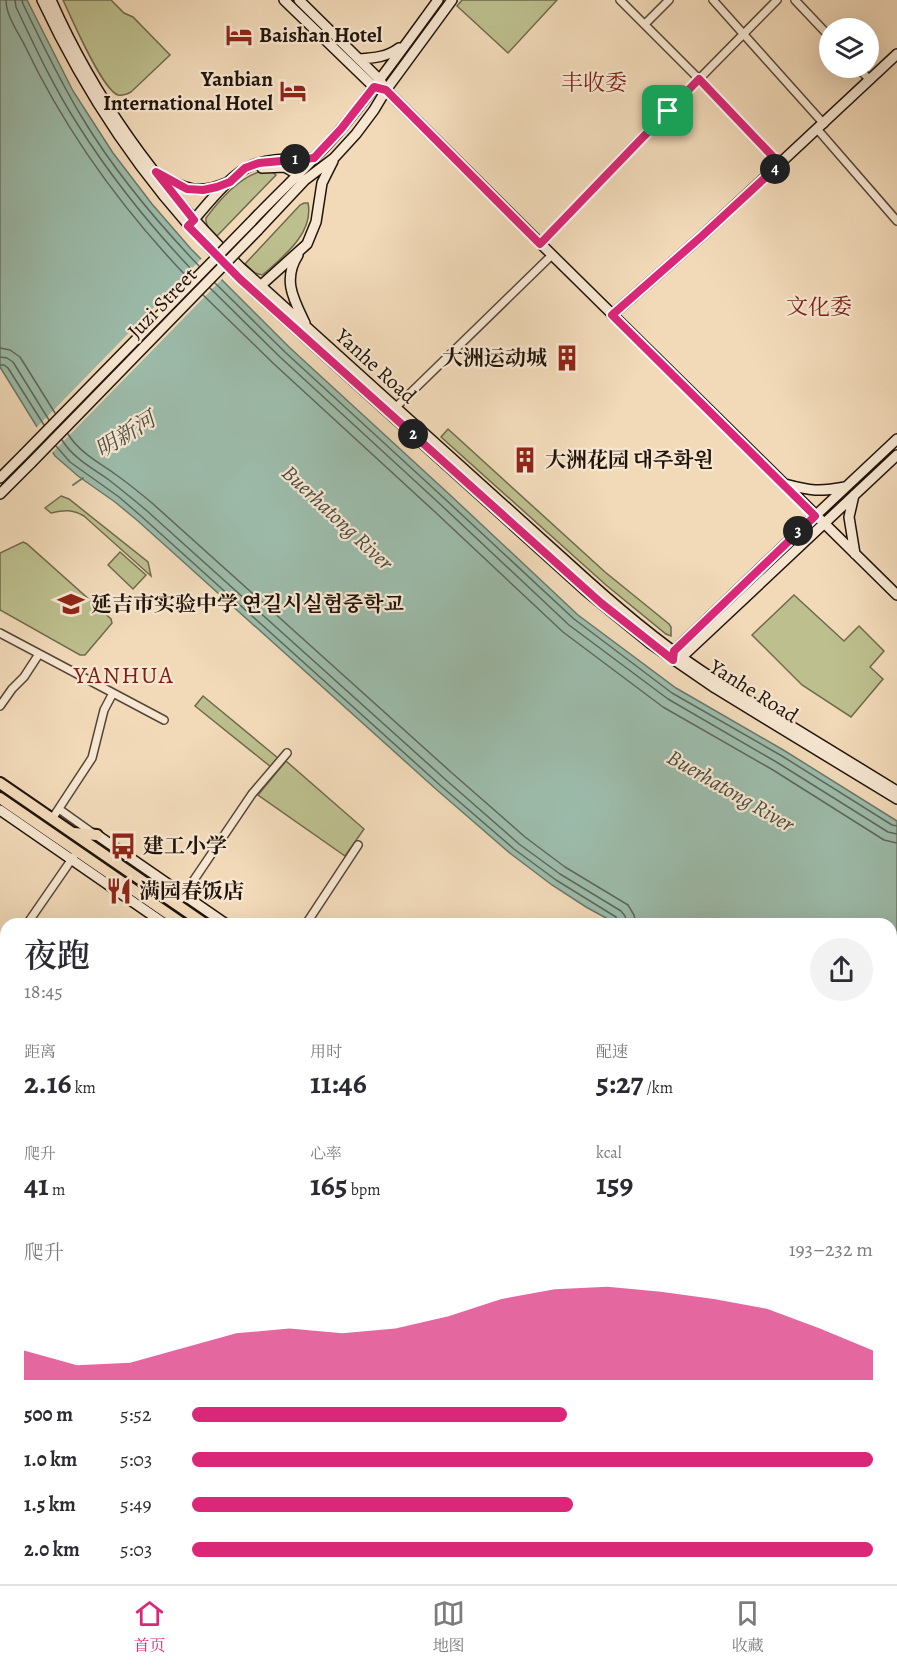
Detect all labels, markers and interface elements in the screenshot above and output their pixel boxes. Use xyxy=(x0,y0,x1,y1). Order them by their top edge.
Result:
map controls xyxy=(819,18,879,78)
button: layers xyxy=(819,18,879,78)
hotel icon: Baishan Hotel xyxy=(224,20,254,50)
place label: Baishan Hotel xyxy=(259,21,383,49)
place label: Yanbian International Hotel xyxy=(103,65,273,117)
district label: 丰收委 xyxy=(561,68,627,98)
hotel icon: Yanbian International Hotel xyxy=(278,76,308,106)
pin xyxy=(642,85,693,136)
icon: arrive xyxy=(651,94,684,127)
pin: 1 xyxy=(280,144,310,174)
text: 1 xyxy=(292,148,298,170)
pin: 4 xyxy=(760,154,790,184)
text: 4 xyxy=(771,158,779,180)
street label: Juzi Street xyxy=(121,261,203,345)
district label: 文化委 xyxy=(786,292,852,322)
street label: Yanhe Road xyxy=(329,322,423,410)
building icon: 大洲运动城 xyxy=(552,343,582,373)
place label: 大洲运动城 xyxy=(442,344,547,372)
water label: 明新河 xyxy=(90,403,165,465)
pin: 2 xyxy=(398,419,428,449)
text: 2 xyxy=(409,423,417,445)
building icon: 大洲花园 대주화원 xyxy=(510,445,540,475)
place label: 大洲花园 대주화원 xyxy=(545,446,714,474)
water label: Buerhatong River xyxy=(275,458,400,578)
pin: 3 xyxy=(783,516,813,546)
text: 3 xyxy=(795,520,801,542)
school or university icon: 延吉市实验中学 연길시실험중학교 xyxy=(56,589,86,619)
place label: 延吉市实验中学 연길시실험중학교 xyxy=(91,590,404,618)
street label: Yanhe Road xyxy=(703,652,804,730)
district label: YANHUA xyxy=(73,659,174,691)
water label: Buerhatong River xyxy=(662,742,801,840)
bus stop icon: 建工小学 xyxy=(108,831,138,861)
place label: 建工小学 xyxy=(143,832,227,860)
restaurant icon: 满园春饭店 xyxy=(104,876,134,906)
place label: 满园春饭店 xyxy=(139,877,244,905)
text: 夜跑 xyxy=(24,933,90,978)
button: share xyxy=(810,938,873,1001)
text: 18:45 xyxy=(24,978,63,1005)
text: 距离 xyxy=(24,1041,56,1063)
text: 用时 xyxy=(310,1041,342,1063)
text: 配速 xyxy=(596,1041,628,1063)
text: 2.16 xyxy=(24,1063,72,1103)
text: 11:46 xyxy=(310,1063,367,1103)
text: 5:27 xyxy=(596,1063,643,1103)
text: km xyxy=(72,1077,96,1099)
text: /km xyxy=(643,1077,673,1099)
text: kcal xyxy=(596,1142,622,1164)
text: 爬升 xyxy=(24,1143,56,1165)
text: 心率 xyxy=(310,1143,342,1165)
text: 159 xyxy=(596,1164,633,1204)
text: 41 xyxy=(24,1165,49,1205)
text: 165 xyxy=(310,1165,348,1205)
text: m xyxy=(49,1179,65,1201)
text: bpm xyxy=(348,1179,381,1201)
text: 193–232 m xyxy=(789,1236,873,1263)
text: 爬升 xyxy=(24,1239,64,1266)
text: 500 m xyxy=(24,1401,73,1428)
text: 5:52 xyxy=(120,1401,151,1428)
text: 1.0 km xyxy=(24,1446,77,1473)
text: 5:03 xyxy=(120,1446,152,1473)
text: 1.5 km xyxy=(24,1491,76,1518)
text: 5:49 xyxy=(120,1491,152,1518)
text: 2.0 km xyxy=(24,1536,80,1563)
text: 5:03 xyxy=(120,1536,152,1563)
tab: 首页 xyxy=(133,1597,166,1657)
tab: 地图 xyxy=(432,1597,465,1657)
tab: 收藏 xyxy=(731,1597,764,1657)

